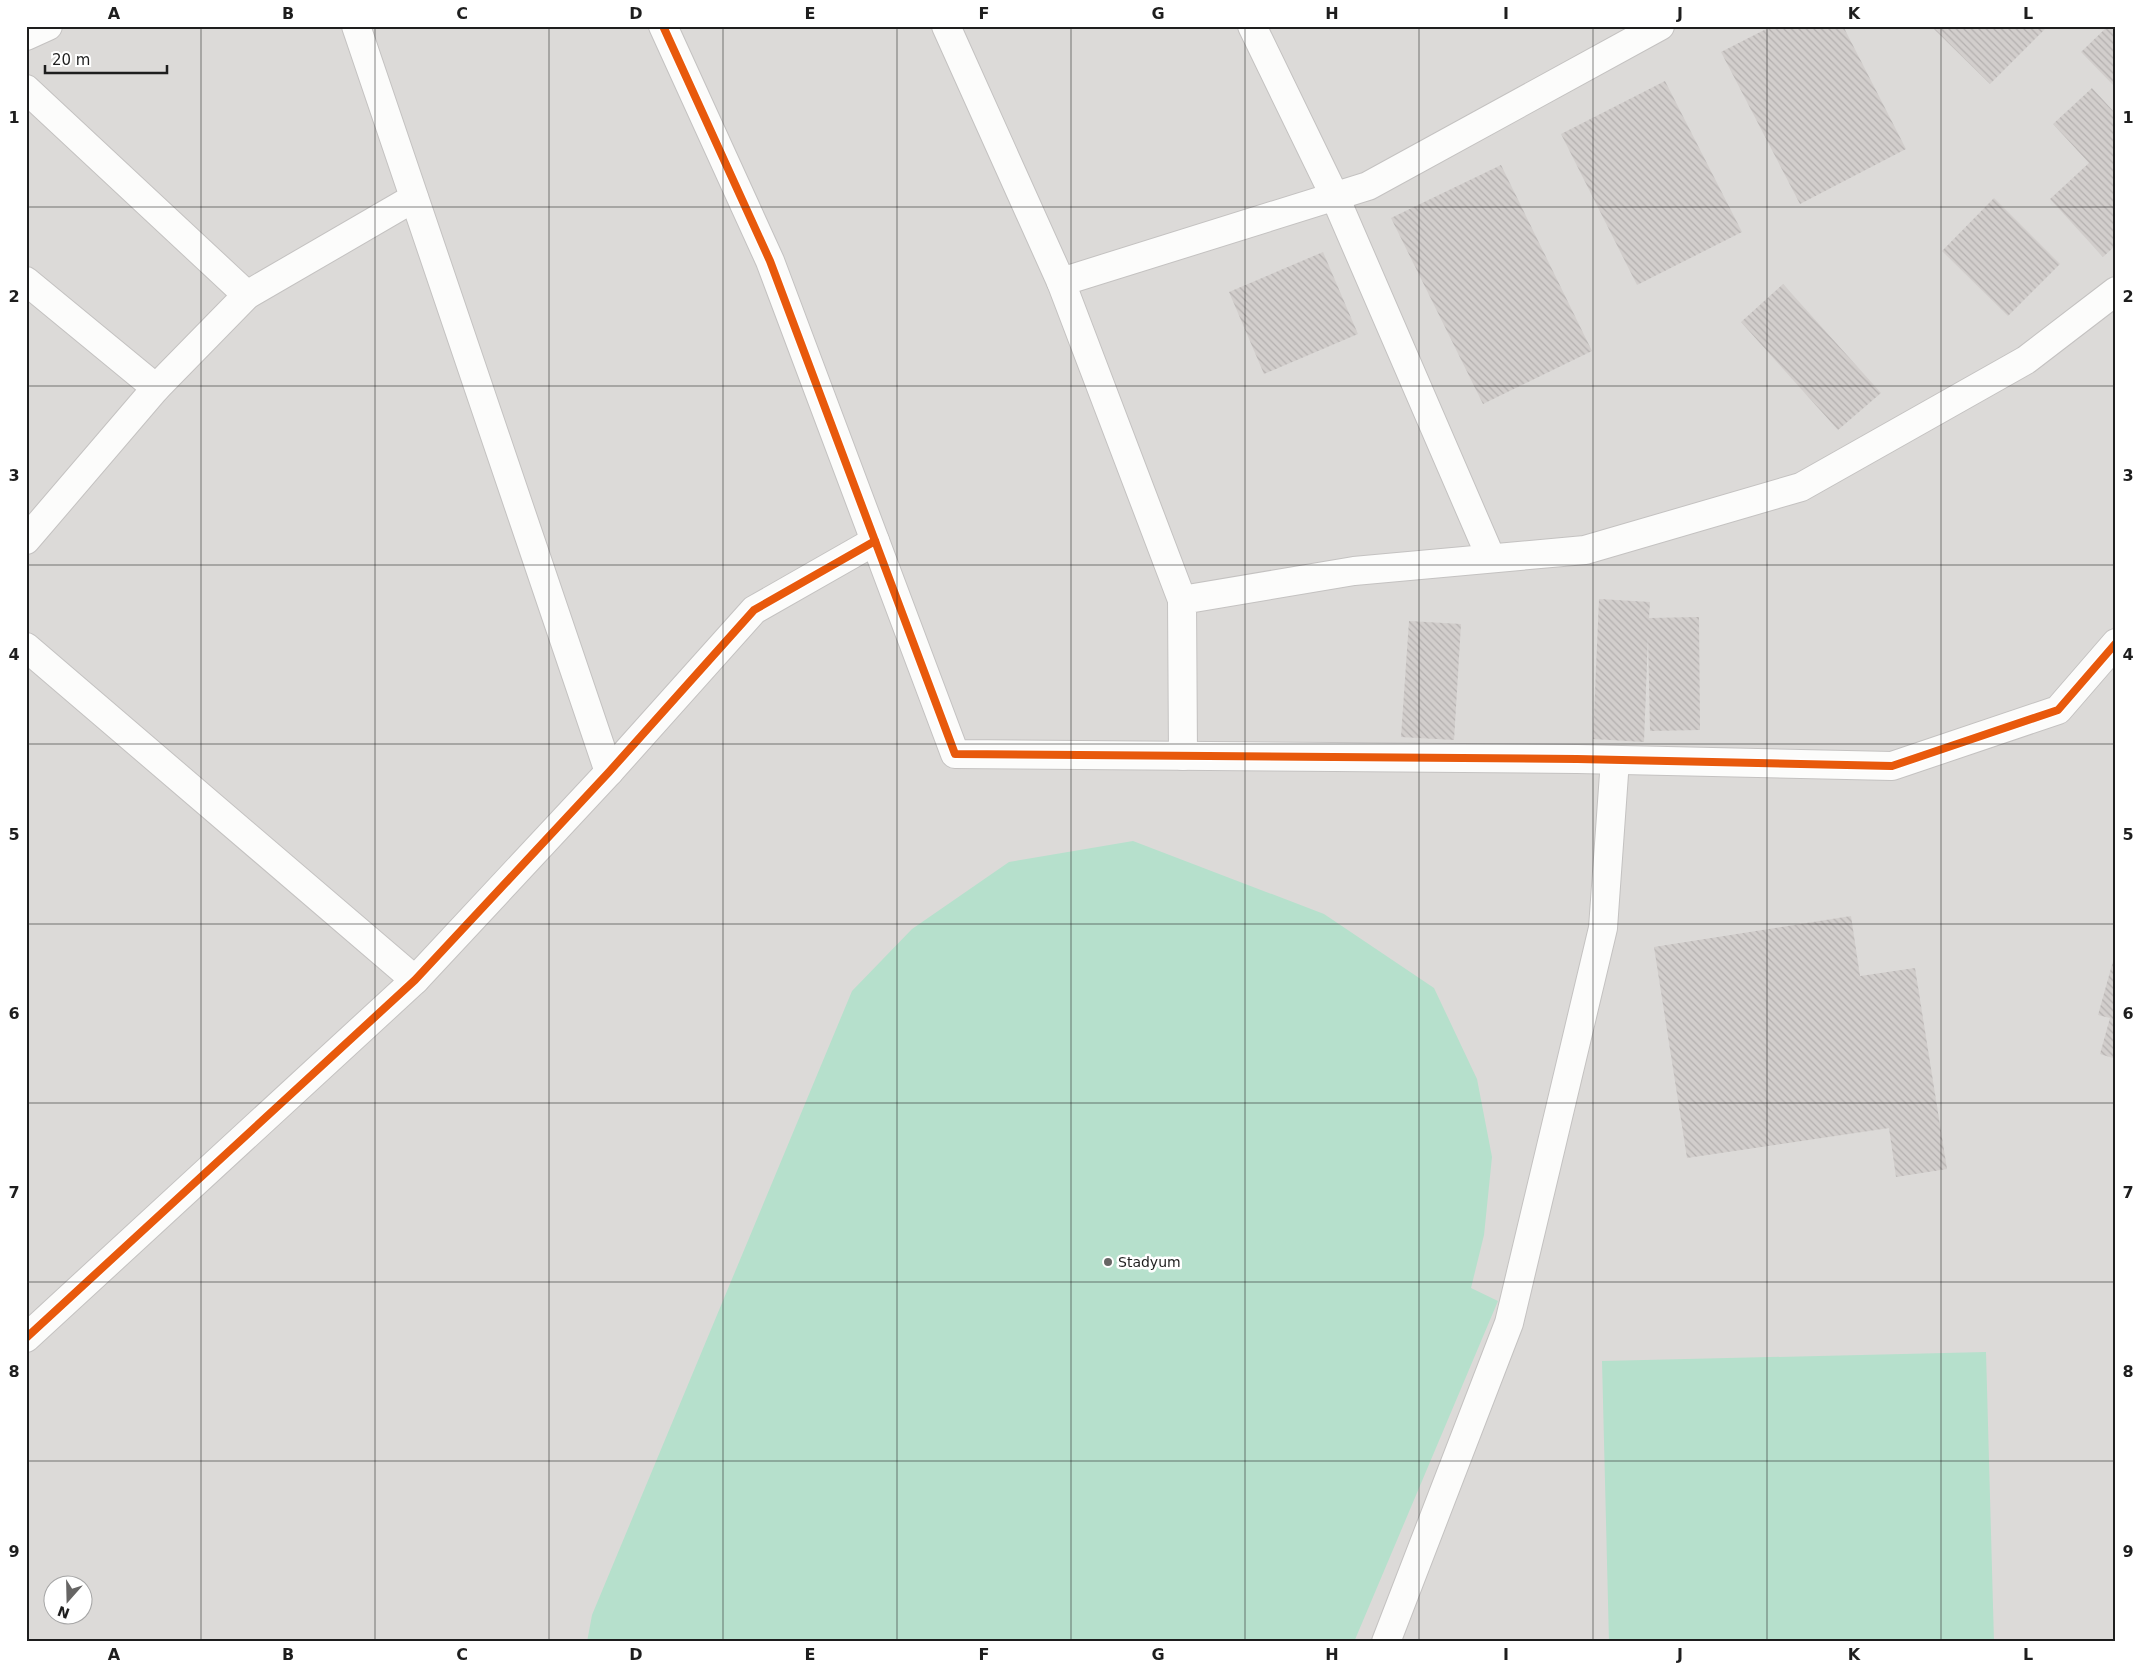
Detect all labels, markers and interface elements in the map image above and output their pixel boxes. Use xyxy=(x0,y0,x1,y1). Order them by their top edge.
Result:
text: A xyxy=(108,4,121,23)
text: B xyxy=(282,4,294,23)
text: C xyxy=(456,4,468,23)
text: D xyxy=(629,4,643,23)
text: E xyxy=(805,4,815,23)
text: F xyxy=(979,4,989,23)
text: G xyxy=(1151,4,1165,23)
text: H xyxy=(1325,4,1339,23)
text: I xyxy=(1503,4,1509,23)
text: J xyxy=(1676,4,1683,23)
text: K xyxy=(1848,4,1861,23)
text: L xyxy=(2023,4,2033,23)
scale bar xyxy=(45,42,168,74)
text: 20 m xyxy=(52,51,90,69)
text: 1 xyxy=(8,108,20,127)
text: 1 xyxy=(2122,108,2134,127)
text: 2 xyxy=(8,287,20,306)
text: 2 xyxy=(2122,287,2134,306)
text: 3 xyxy=(8,466,20,485)
text: 3 xyxy=(2122,466,2134,485)
text: 4 xyxy=(8,645,20,664)
text: 4 xyxy=(2122,645,2134,664)
text: 5 xyxy=(8,825,20,844)
text: 5 xyxy=(2122,825,2134,844)
text: 6 xyxy=(8,1004,20,1023)
text: 6 xyxy=(2122,1004,2134,1023)
text: 7 xyxy=(8,1183,20,1202)
text: 7 xyxy=(2122,1183,2134,1202)
place label: Stadyum xyxy=(1118,1254,1181,1270)
marker: Stadyum xyxy=(1102,1256,1114,1268)
text: 8 xyxy=(8,1362,20,1381)
text: 8 xyxy=(2122,1362,2134,1381)
text: 9 xyxy=(8,1542,20,1561)
text: 9 xyxy=(2122,1542,2134,1561)
north arrow xyxy=(42,1576,92,1626)
text: N xyxy=(55,1603,72,1622)
text: A xyxy=(108,1645,121,1664)
text: B xyxy=(282,1645,294,1664)
text: C xyxy=(456,1645,468,1664)
text: D xyxy=(629,1645,643,1664)
text: E xyxy=(805,1645,815,1664)
text: F xyxy=(979,1645,989,1664)
text: G xyxy=(1151,1645,1165,1664)
text: H xyxy=(1325,1645,1339,1664)
text: I xyxy=(1503,1645,1509,1664)
text: J xyxy=(1676,1645,1683,1664)
text: K xyxy=(1848,1645,1861,1664)
text: L xyxy=(2023,1645,2033,1664)

